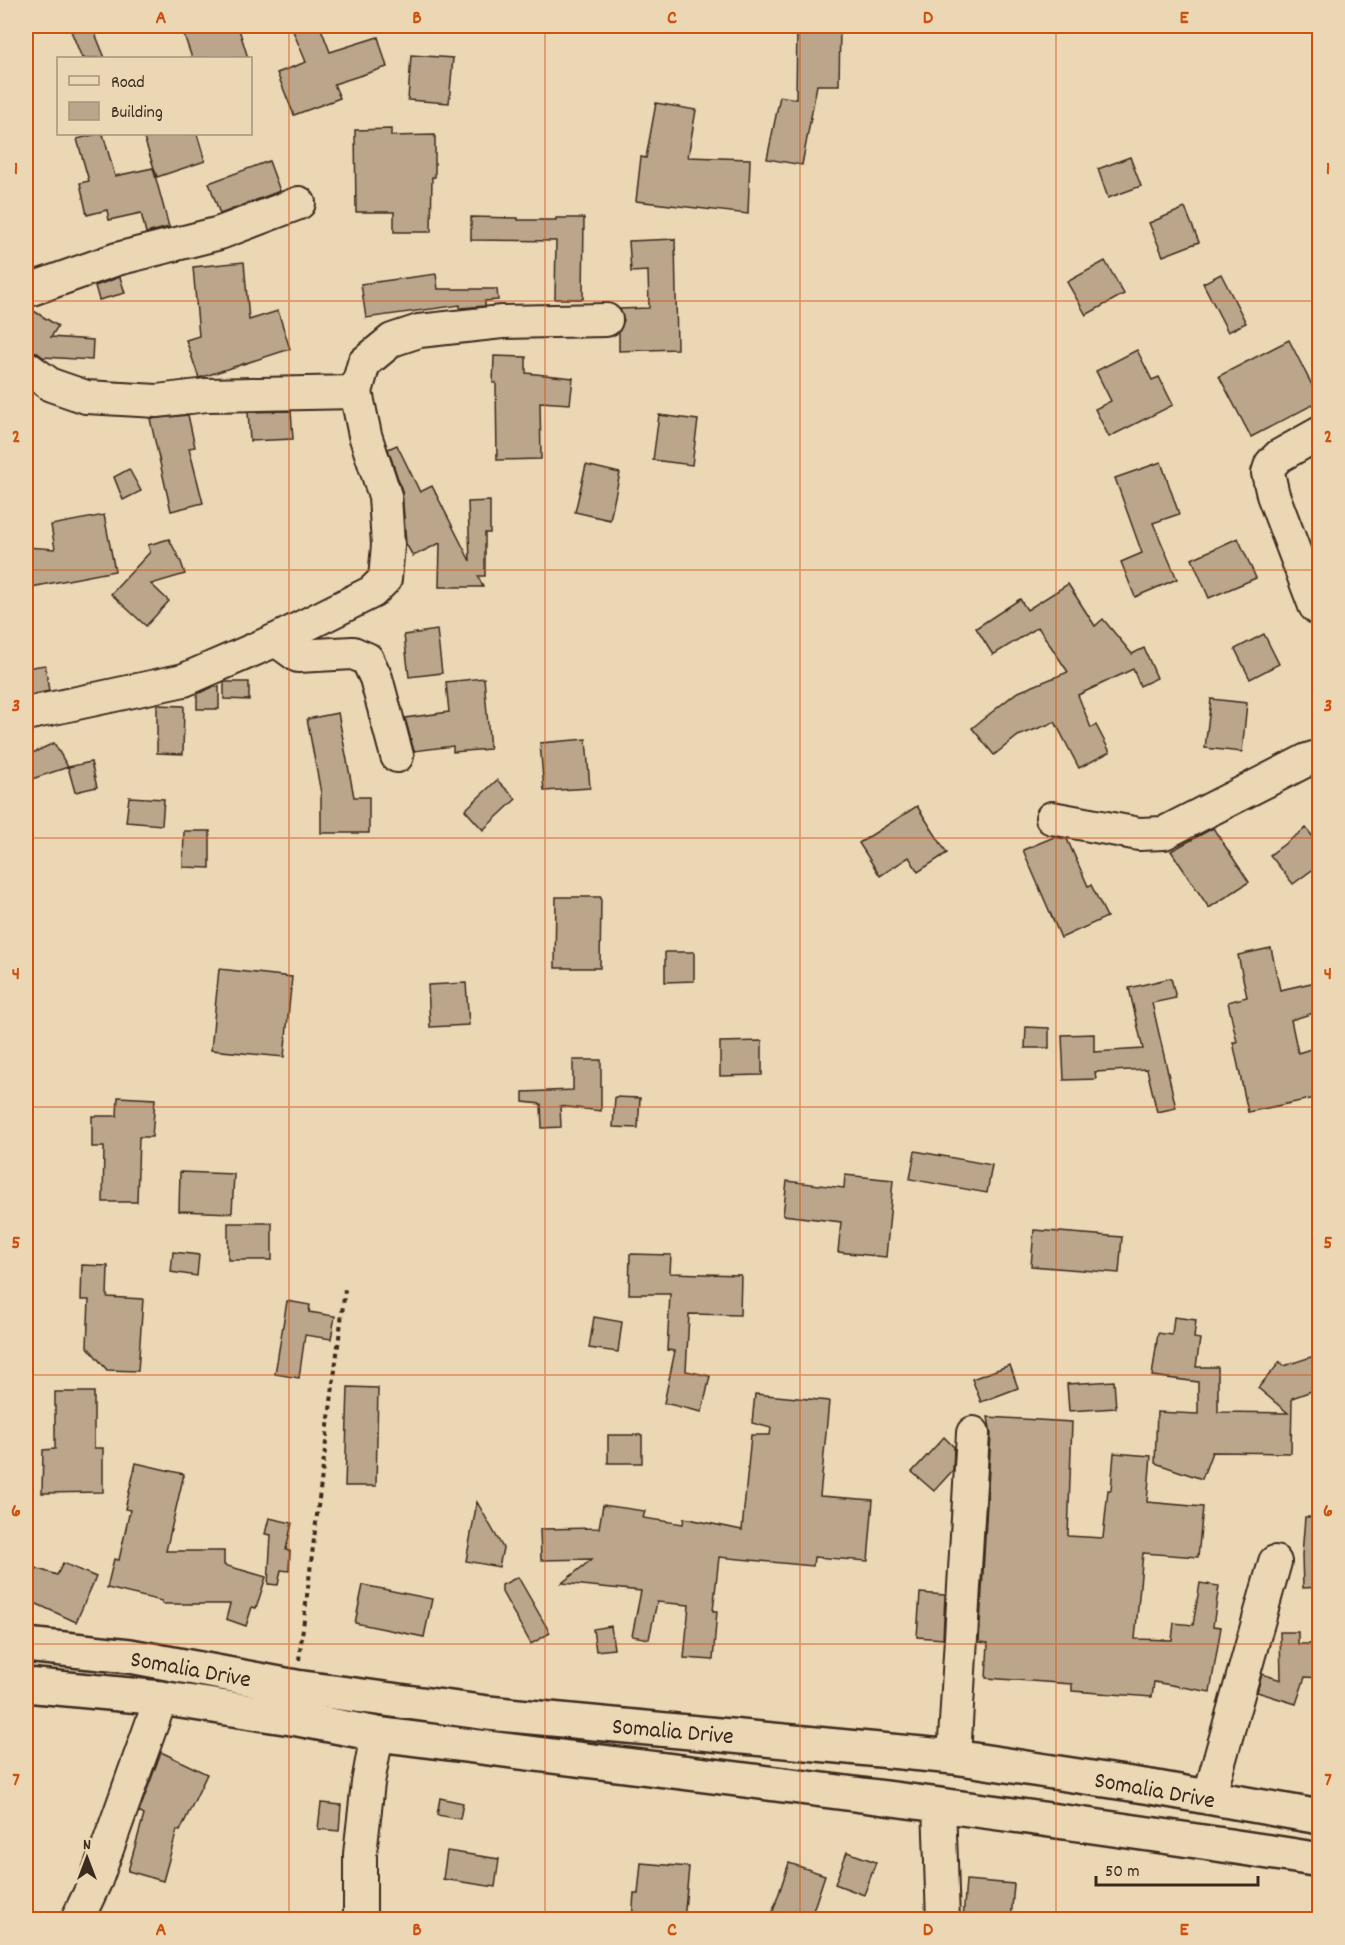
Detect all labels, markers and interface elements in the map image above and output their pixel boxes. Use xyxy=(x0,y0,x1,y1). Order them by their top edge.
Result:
text: A xyxy=(156,5,167,33)
text: B xyxy=(412,5,422,33)
text: C xyxy=(667,5,677,33)
text: D xyxy=(923,5,934,33)
text: E xyxy=(1179,5,1189,33)
legend xyxy=(57,57,252,135)
text: Road xyxy=(111,71,145,96)
text: Building xyxy=(111,101,163,126)
text: 1 xyxy=(14,156,18,184)
text: 1 xyxy=(1326,156,1330,184)
text: 2 xyxy=(12,424,20,452)
text: 2 xyxy=(1324,424,1332,452)
text: 3 xyxy=(12,693,20,721)
text: 3 xyxy=(1324,693,1332,721)
text: 4 xyxy=(12,961,20,989)
text: 4 xyxy=(1324,961,1332,989)
text: 5 xyxy=(11,1230,21,1258)
text: 5 xyxy=(1323,1230,1333,1258)
text: 6 xyxy=(11,1498,21,1526)
text: 6 xyxy=(1323,1498,1333,1526)
street label: Somalia Drive xyxy=(127,1644,254,1698)
street label: Somalia Drive xyxy=(610,1711,735,1755)
street label: Somalia Drive xyxy=(1091,1765,1218,1819)
text: 7 xyxy=(12,1767,20,1795)
text: 7 xyxy=(1324,1767,1332,1795)
north arrow xyxy=(57,1828,117,1888)
text: N xyxy=(83,1834,91,1857)
scale bar xyxy=(1096,1849,1258,1887)
text: 50 m xyxy=(1105,1860,1140,1885)
text: A xyxy=(156,1917,167,1945)
text: B xyxy=(412,1917,422,1945)
text: C xyxy=(667,1917,677,1945)
text: D xyxy=(923,1917,934,1945)
text: E xyxy=(1179,1917,1189,1945)

